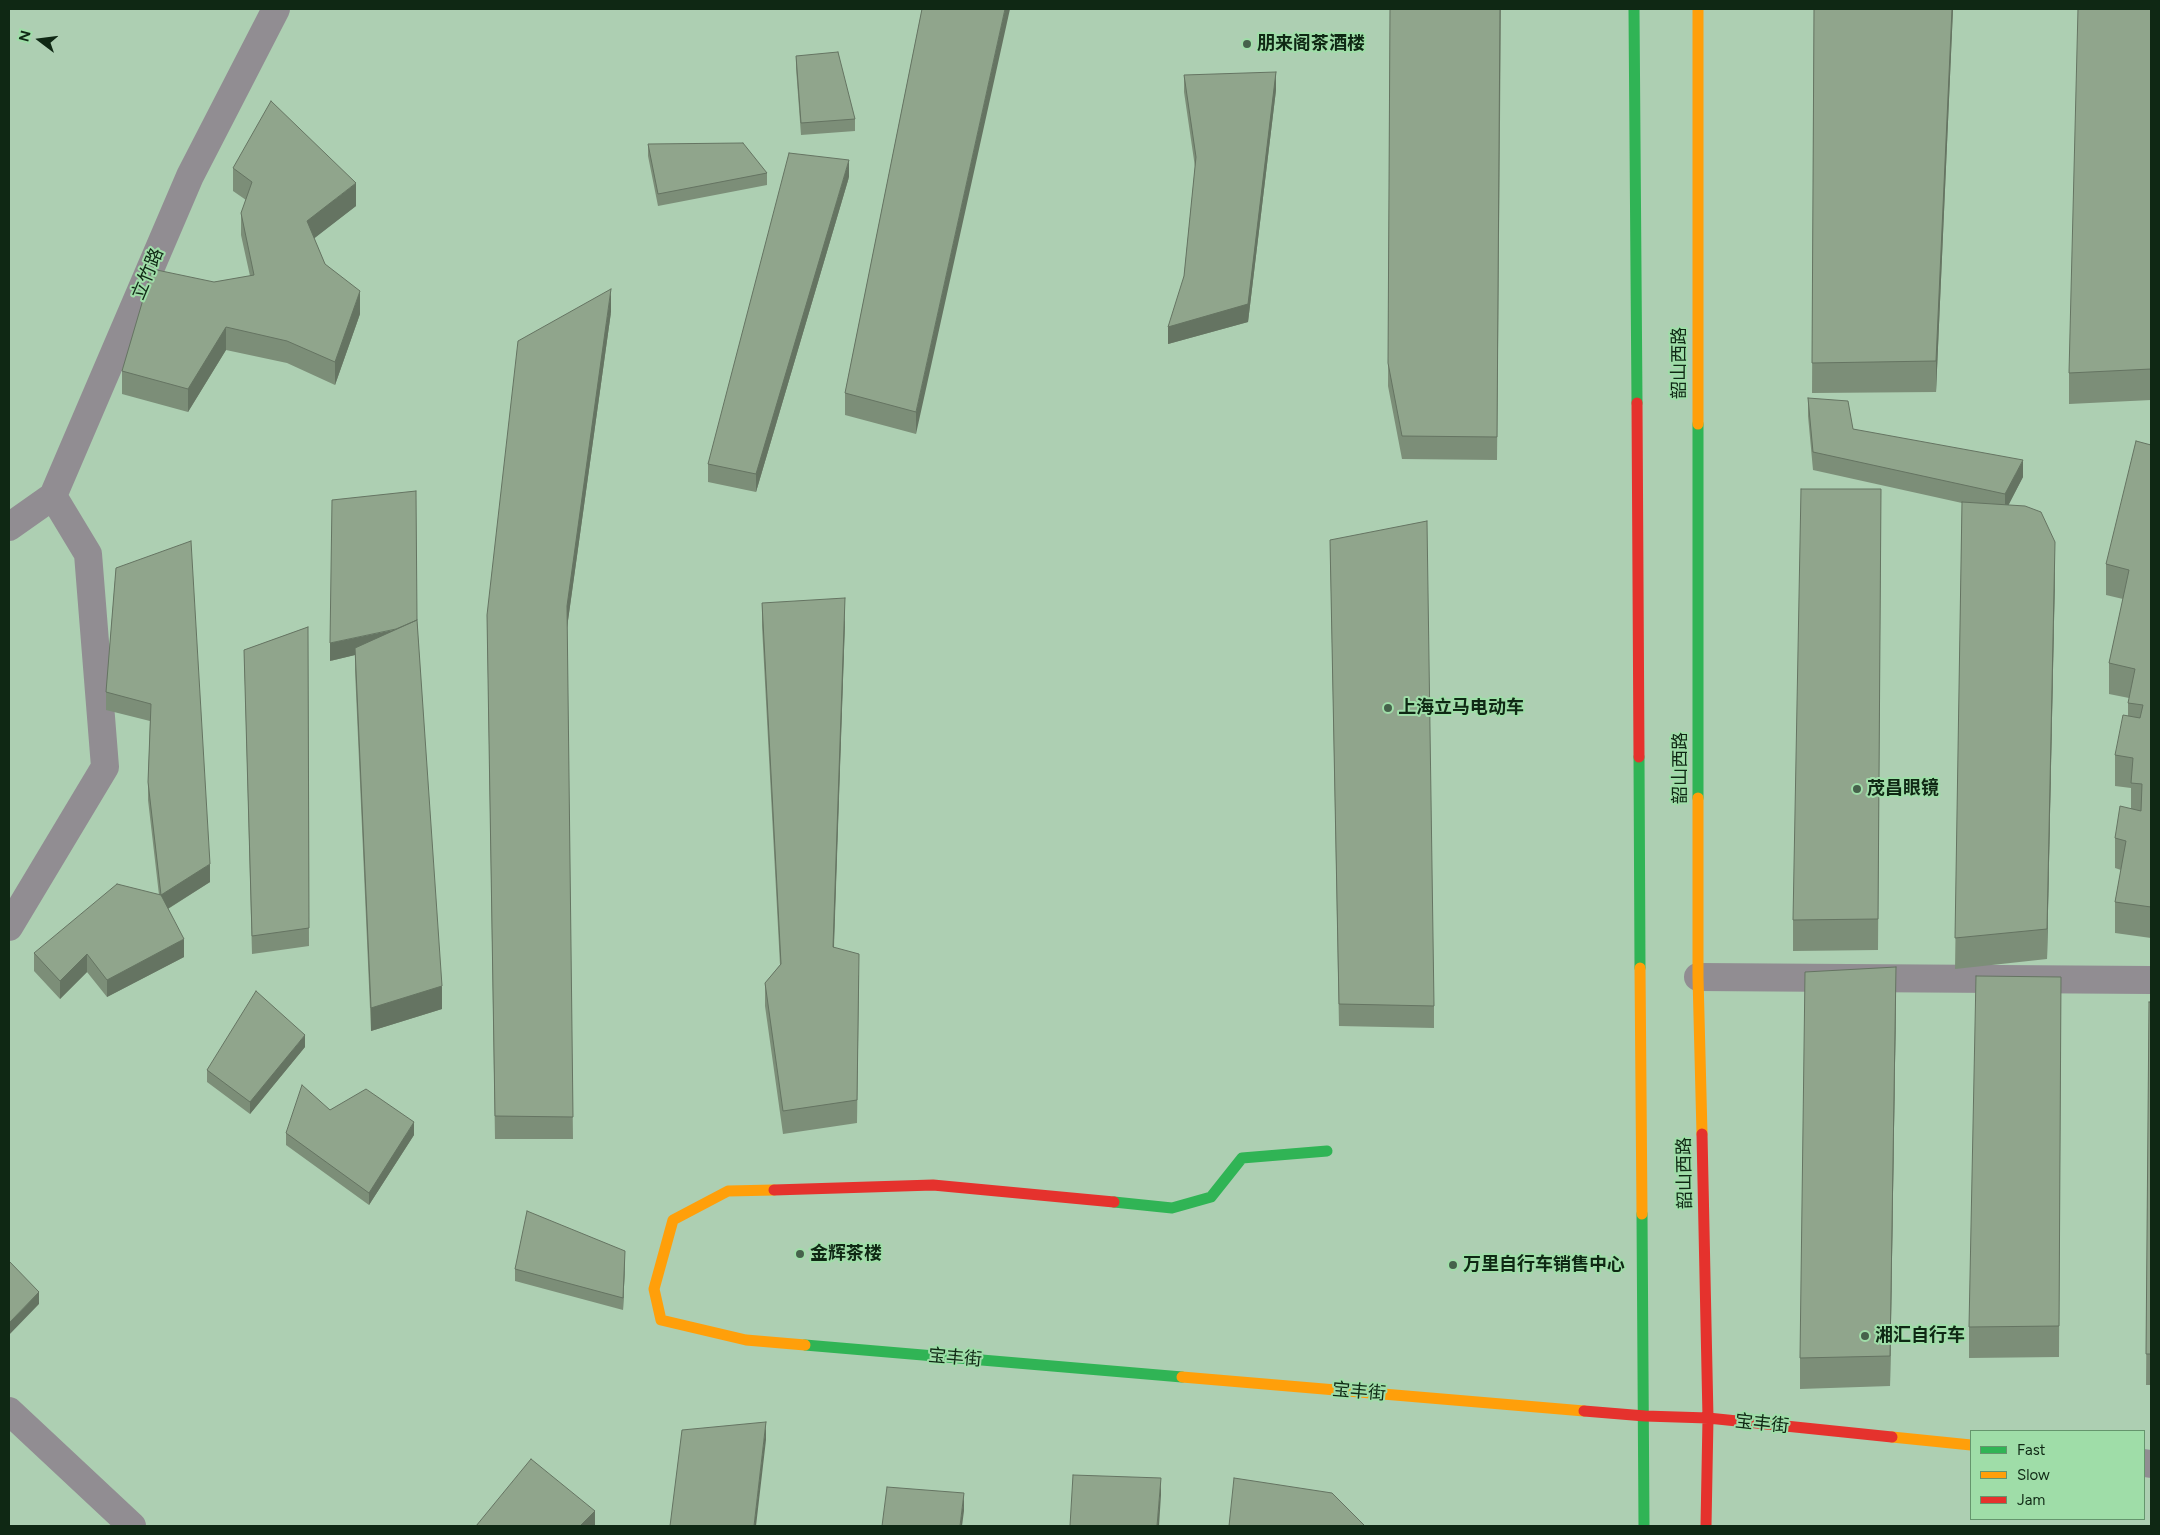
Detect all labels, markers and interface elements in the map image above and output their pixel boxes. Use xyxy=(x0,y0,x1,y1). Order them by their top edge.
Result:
north arrow xyxy=(15,15,65,65)
text: N xyxy=(15,29,35,43)
place label: 朋来阁茶酒楼 xyxy=(1257,33,1365,55)
marker: 朋来阁茶酒楼 xyxy=(1241,38,1253,50)
street label: 立竹路 xyxy=(128,245,168,303)
street label: 韶山西路 xyxy=(1669,327,1691,399)
place label: 上海立马电动车 xyxy=(1398,697,1524,719)
marker: 上海立马电动车 xyxy=(1382,702,1394,714)
street label: 韶山西路 xyxy=(1670,732,1692,804)
place label: 茂昌眼镜 xyxy=(1867,778,1939,800)
marker: 茂昌眼镜 xyxy=(1851,783,1863,795)
street label: 韶山西路 xyxy=(1674,1137,1696,1209)
place label: 金辉茶楼 xyxy=(810,1243,882,1265)
marker: 金辉茶楼 xyxy=(794,1248,806,1260)
place label: 万里自行车销售中心 xyxy=(1463,1254,1625,1276)
marker: 万里自行车销售中心 xyxy=(1447,1259,1459,1271)
place label: 湘汇自行车 xyxy=(1875,1325,1965,1347)
marker: 湘汇自行车 xyxy=(1859,1330,1871,1342)
street label: 宝丰街 xyxy=(927,1345,983,1371)
street label: 宝丰街 xyxy=(1331,1379,1387,1405)
street label: 宝丰街 xyxy=(1734,1410,1790,1438)
legend xyxy=(1970,1430,2145,1520)
text: Fast xyxy=(2017,1441,2045,1459)
text: Slow xyxy=(2017,1466,2050,1484)
text: Jam xyxy=(2017,1491,2045,1509)

